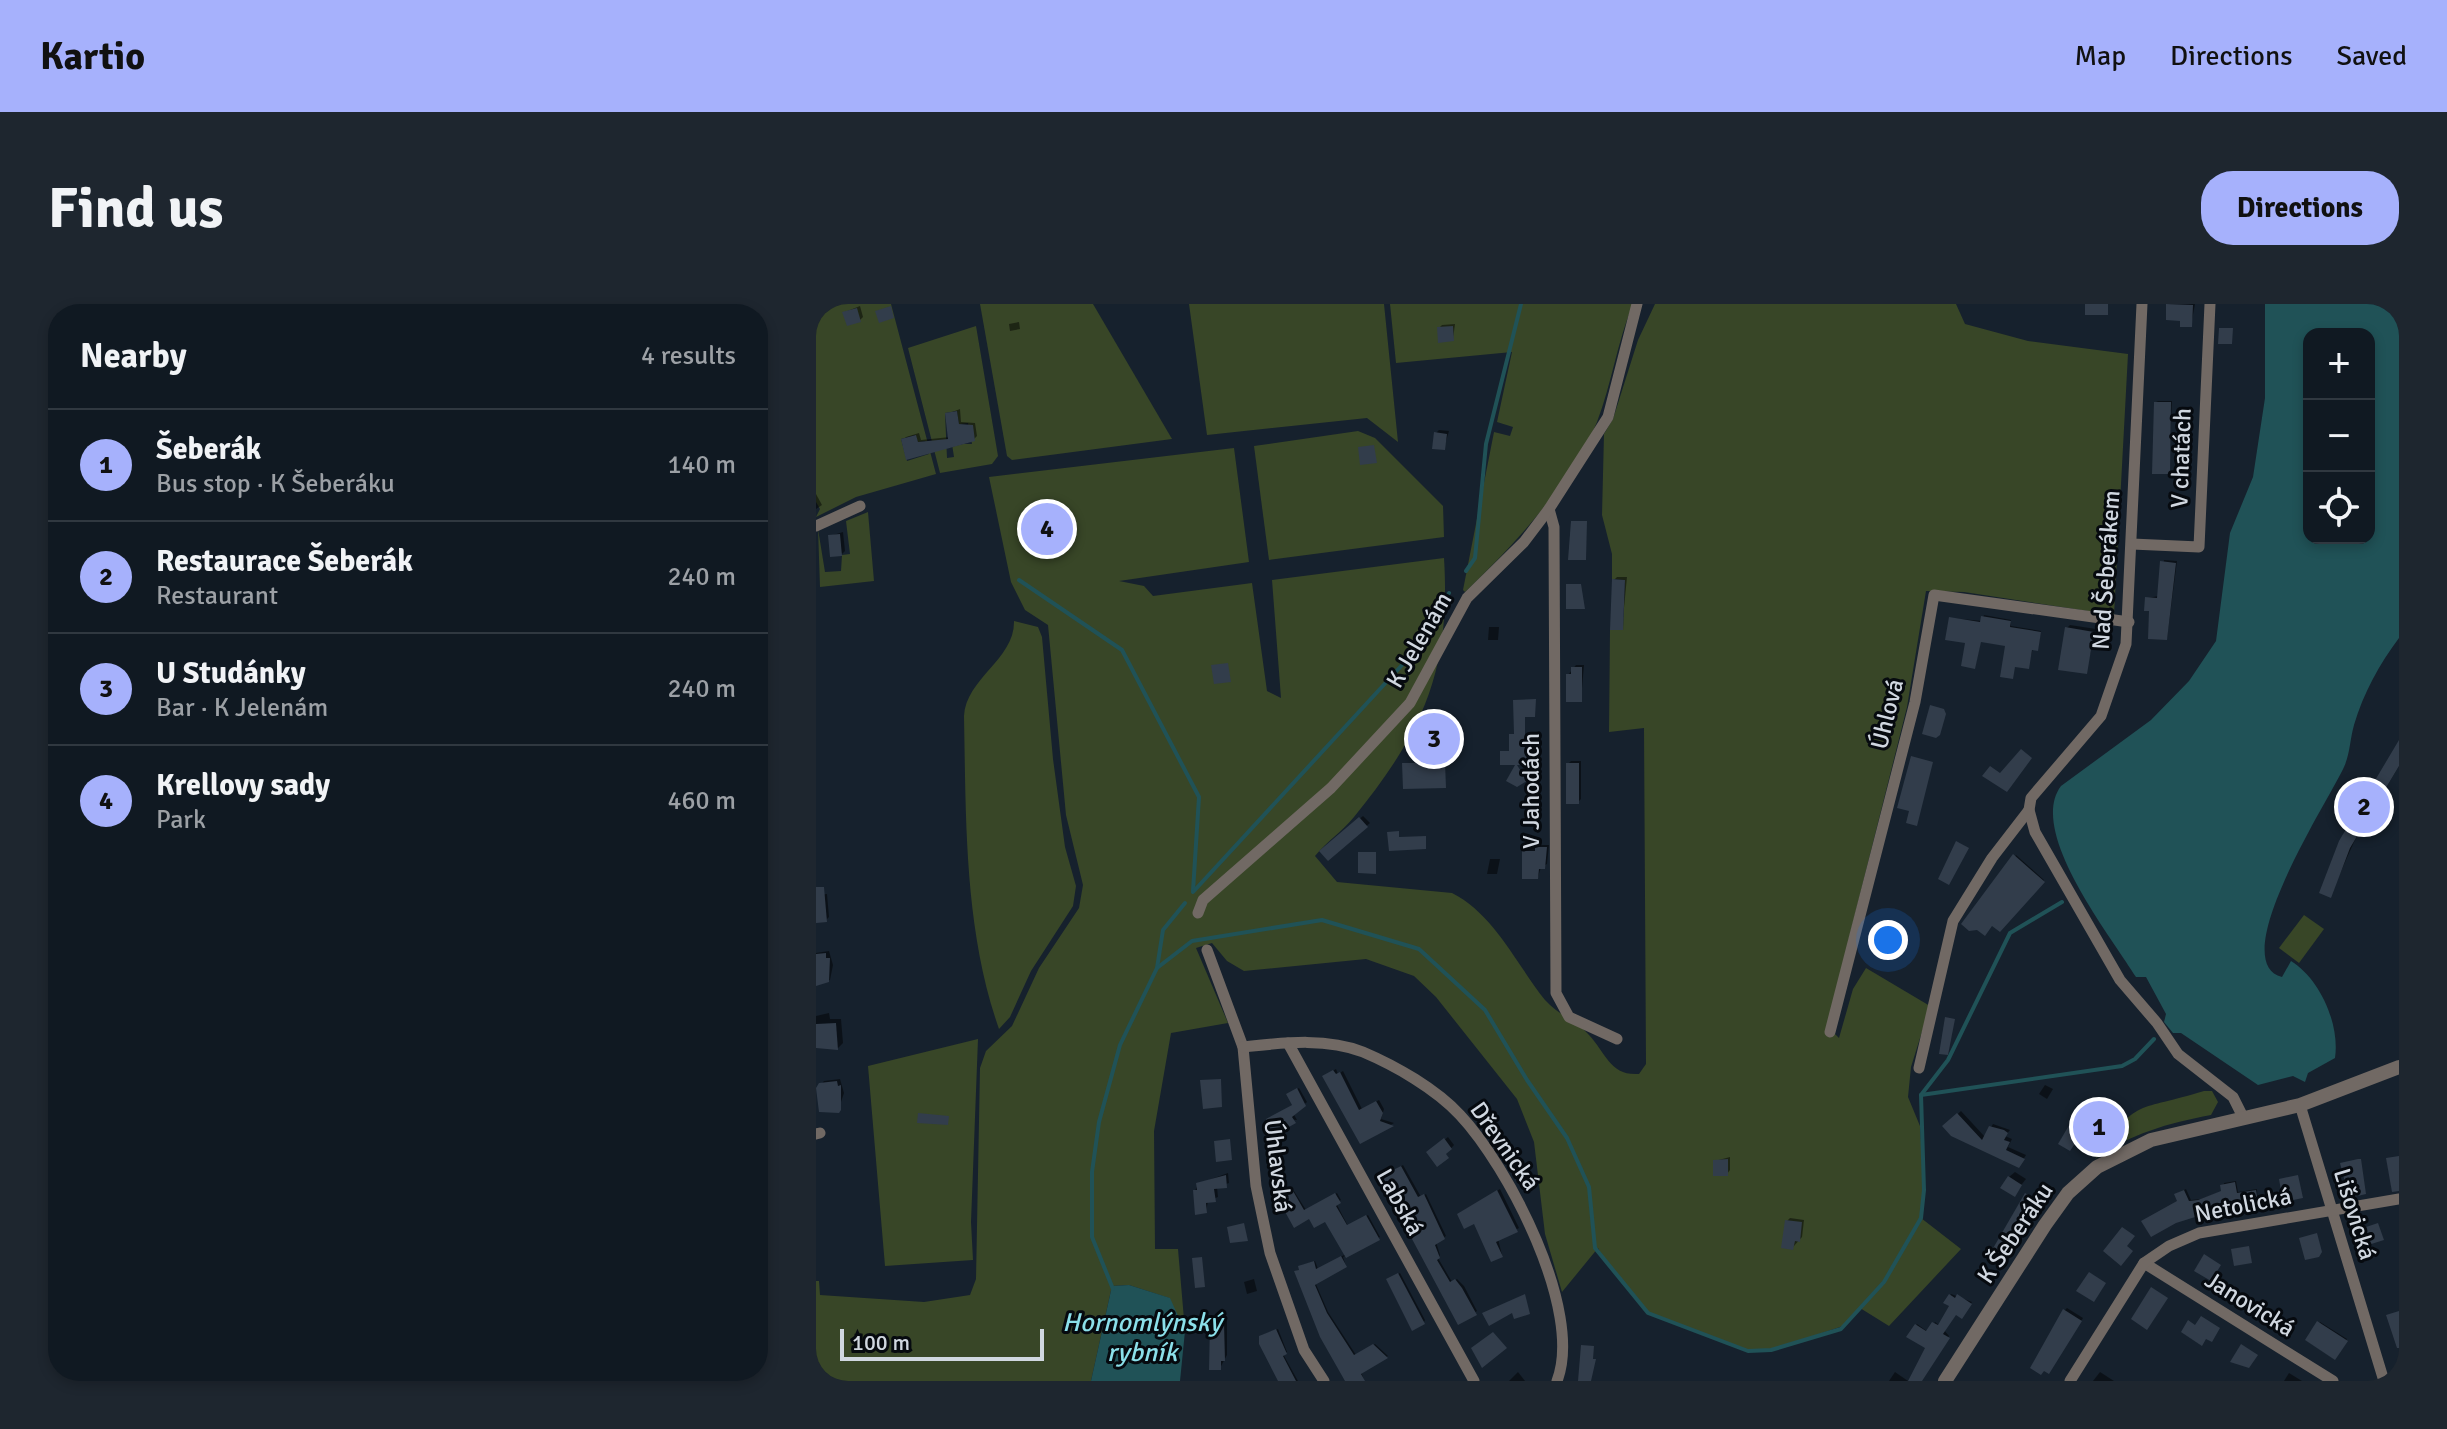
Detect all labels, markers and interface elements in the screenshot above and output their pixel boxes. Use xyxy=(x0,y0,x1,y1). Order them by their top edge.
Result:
text: Kartio xyxy=(40,33,145,80)
text: Map xyxy=(2074,39,2126,73)
text: Directions xyxy=(2170,39,2292,73)
text: Saved xyxy=(2336,39,2407,73)
button: Directions xyxy=(2201,171,2399,245)
text: Find us xyxy=(48,174,223,243)
map controls xyxy=(2303,328,2375,544)
button: + xyxy=(2303,328,2375,400)
text: Nearby xyxy=(80,335,187,377)
text: 4 results xyxy=(641,340,736,372)
button: − xyxy=(2303,400,2375,472)
street label: V chatách xyxy=(2164,407,2198,509)
text: Šeberák xyxy=(156,431,261,468)
text: 1 xyxy=(99,449,113,481)
text: 140 m xyxy=(667,449,736,481)
text: Bus stop · K Šeberáku xyxy=(156,468,395,500)
button: locate xyxy=(2303,472,2375,544)
street label: Nad Šeberákem xyxy=(2085,489,2127,651)
pin: 4 xyxy=(1021,499,1073,559)
text: Restaurace Šeberák xyxy=(156,543,413,580)
text: 2 xyxy=(99,561,113,593)
text: 240 m xyxy=(667,561,736,593)
text: Restaurant xyxy=(156,580,278,612)
street label: K Jelenám xyxy=(1380,587,1458,693)
text: U Studánky xyxy=(156,655,306,692)
text: 3 xyxy=(99,673,113,705)
text: 240 m xyxy=(667,673,736,705)
street label: Úhlová xyxy=(1864,676,1910,752)
text: Bar · K Jelenám xyxy=(156,692,328,724)
pin: 3 xyxy=(1408,709,1460,769)
street label: V Jahodách xyxy=(1516,733,1546,849)
text: Krellovy sady xyxy=(156,767,330,804)
pin: 2 xyxy=(2338,777,2390,837)
text: 4 xyxy=(99,785,113,817)
text: 460 m xyxy=(667,785,736,817)
text: Park xyxy=(156,804,206,836)
your location xyxy=(1868,920,1908,960)
street label: Dřevnická xyxy=(1464,1096,1546,1196)
pin: 1 xyxy=(2073,1097,2125,1157)
street label: Úhlavská xyxy=(1257,1118,1299,1214)
street label: Labská xyxy=(1369,1163,1431,1241)
street label: Lišovická xyxy=(2327,1165,2383,1263)
street label: K Šeberáku xyxy=(1970,1177,2060,1289)
street label: Netolická xyxy=(2192,1181,2294,1229)
street label: Janovická xyxy=(2200,1265,2300,1343)
water label: Hornomlýnský rybník xyxy=(1062,1307,1224,1369)
scale bar xyxy=(840,1325,1044,1361)
text: 100 m xyxy=(852,1329,910,1356)

